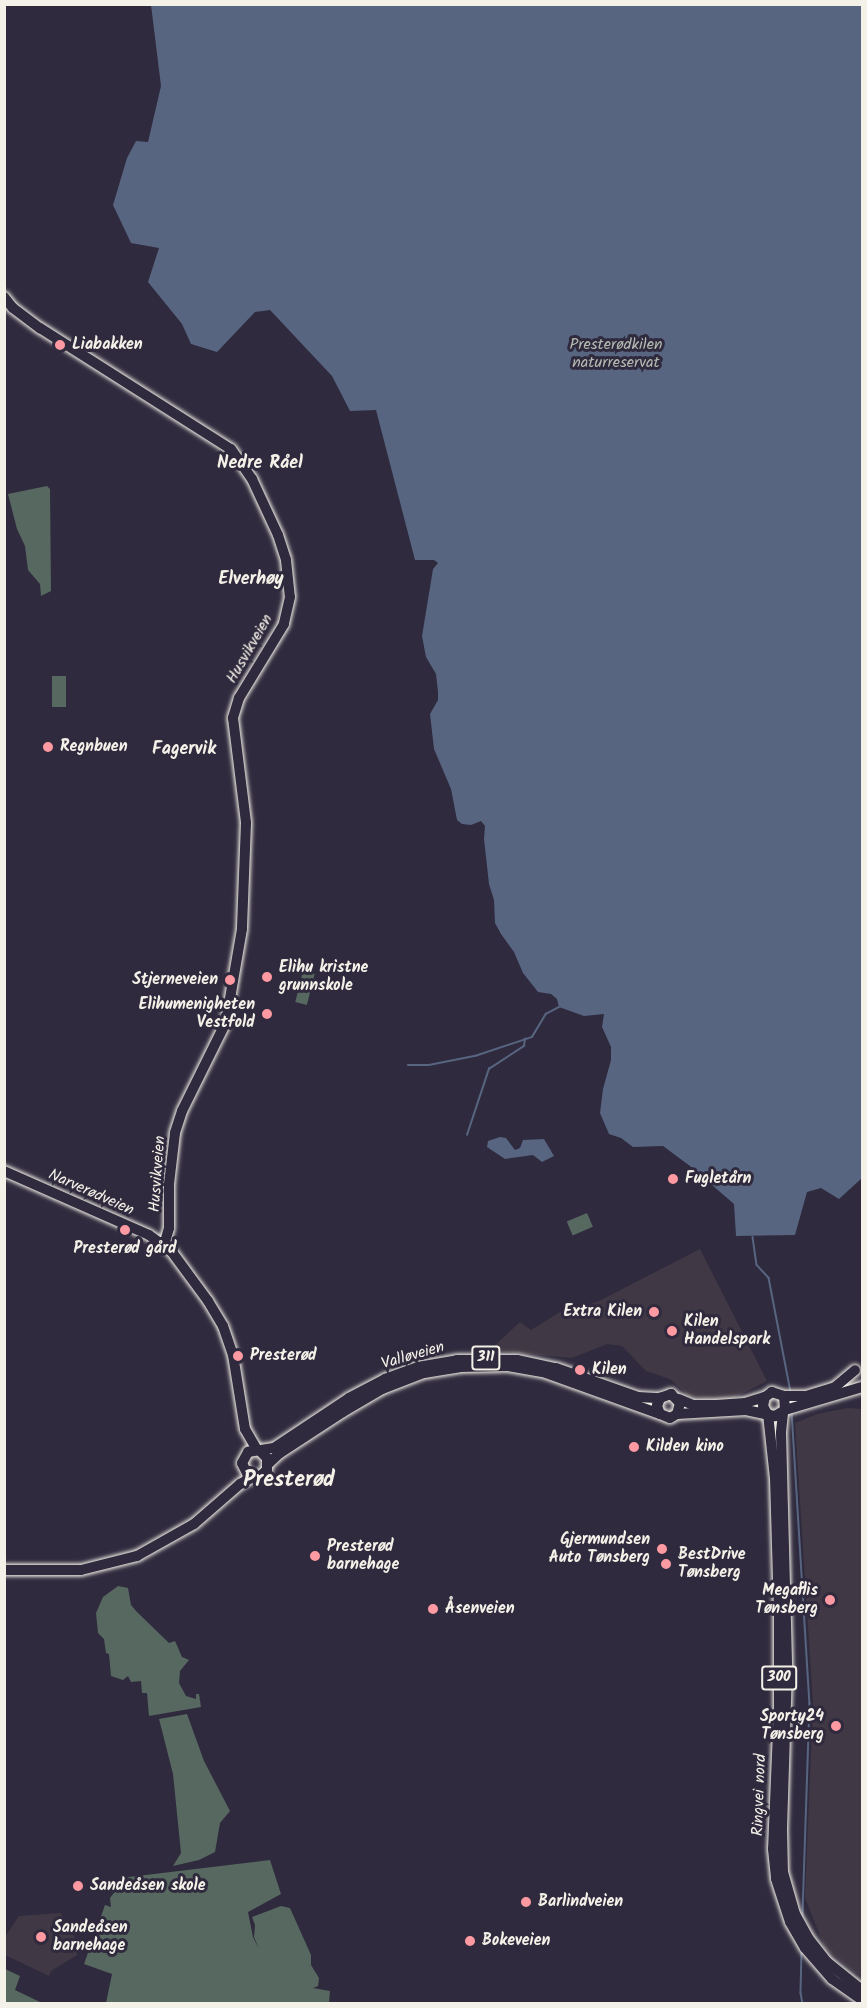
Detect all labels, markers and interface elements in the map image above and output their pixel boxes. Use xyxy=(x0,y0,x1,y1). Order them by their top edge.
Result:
place label: Liabakken xyxy=(72,335,143,355)
park label: Presterødkilen naturreservat xyxy=(570,335,662,373)
marker: Liabakken xyxy=(53,338,67,352)
district label: Nedre Råel xyxy=(217,453,303,475)
district label: Elverhøy xyxy=(218,569,284,591)
street label: Husvikveien xyxy=(222,611,278,687)
place label: Regnbuen xyxy=(60,737,128,757)
district label: Fagervik xyxy=(152,739,216,761)
marker: Regnbuen xyxy=(41,740,55,754)
place label: Elihu kristne grunnskole xyxy=(279,958,368,996)
place label: Stjerneveien xyxy=(132,970,218,990)
marker: Elihu kristne grunnskole xyxy=(260,970,274,984)
marker: Stjerneveien xyxy=(223,973,237,987)
place label: Elihumenigheten Vestfold xyxy=(139,995,255,1033)
marker: Elihumenigheten Vestfold xyxy=(260,1007,274,1021)
street label: Husvikveien xyxy=(146,1135,170,1213)
street label: Narverødveien xyxy=(45,1166,137,1220)
place label: Fugletårn xyxy=(685,1169,751,1189)
marker: Fugletårn xyxy=(666,1172,680,1186)
marker: Presterød gård xyxy=(118,1223,132,1237)
place label: Presterød gård xyxy=(73,1239,177,1259)
place label: Extra Kilen xyxy=(564,1302,642,1322)
marker: Extra Kilen xyxy=(647,1305,661,1319)
place label: Kilen Handelspark xyxy=(684,1312,770,1350)
marker: Kilen Handelspark xyxy=(665,1324,679,1338)
street label: Valløveien xyxy=(379,1338,447,1374)
place label: Presterød xyxy=(250,1346,317,1366)
road number: 311 xyxy=(471,1346,501,1370)
marker: Presterød xyxy=(231,1349,245,1363)
place label: Kilen xyxy=(592,1360,627,1380)
marker: Kilen xyxy=(573,1363,587,1377)
place label: Kilden kino xyxy=(646,1437,724,1457)
marker: Kilden kino xyxy=(627,1440,641,1454)
district label: Presterød xyxy=(243,1468,335,1494)
place label: Gjermundsen Auto Tønsberg xyxy=(549,1530,650,1568)
place label: Presterød barnehage xyxy=(327,1537,399,1575)
marker: Gjermundsen Auto Tønsberg xyxy=(655,1542,669,1556)
place label: BestDrive Tønsberg xyxy=(678,1545,746,1583)
marker: Presterød barnehage xyxy=(308,1549,322,1563)
marker: BestDrive Tønsberg xyxy=(659,1557,673,1571)
place label: Megaflis Tønsberg xyxy=(755,1581,818,1619)
marker: Megaflis Tønsberg xyxy=(823,1593,837,1607)
place label: Åsenveien xyxy=(445,1599,515,1619)
marker: Åsenveien xyxy=(426,1602,440,1616)
road number: 300 xyxy=(761,1666,797,1690)
place label: Sporty24 Tønsberg xyxy=(760,1707,824,1745)
marker: Sporty24 Tønsberg xyxy=(829,1719,843,1733)
street label: Ringvei nord xyxy=(749,1753,771,1837)
place label: Sandeåsen skole xyxy=(90,1876,206,1896)
marker: Sandeåsen skole xyxy=(71,1879,85,1893)
place label: Barlindveien xyxy=(538,1892,623,1912)
marker: Barlindveien xyxy=(519,1895,533,1909)
place label: Sandeåsen barnehage xyxy=(53,1918,128,1956)
marker: Sandeåsen barnehage xyxy=(34,1930,48,1944)
place label: Bokeveien xyxy=(482,1931,550,1951)
marker: Bokeveien xyxy=(463,1934,477,1948)

